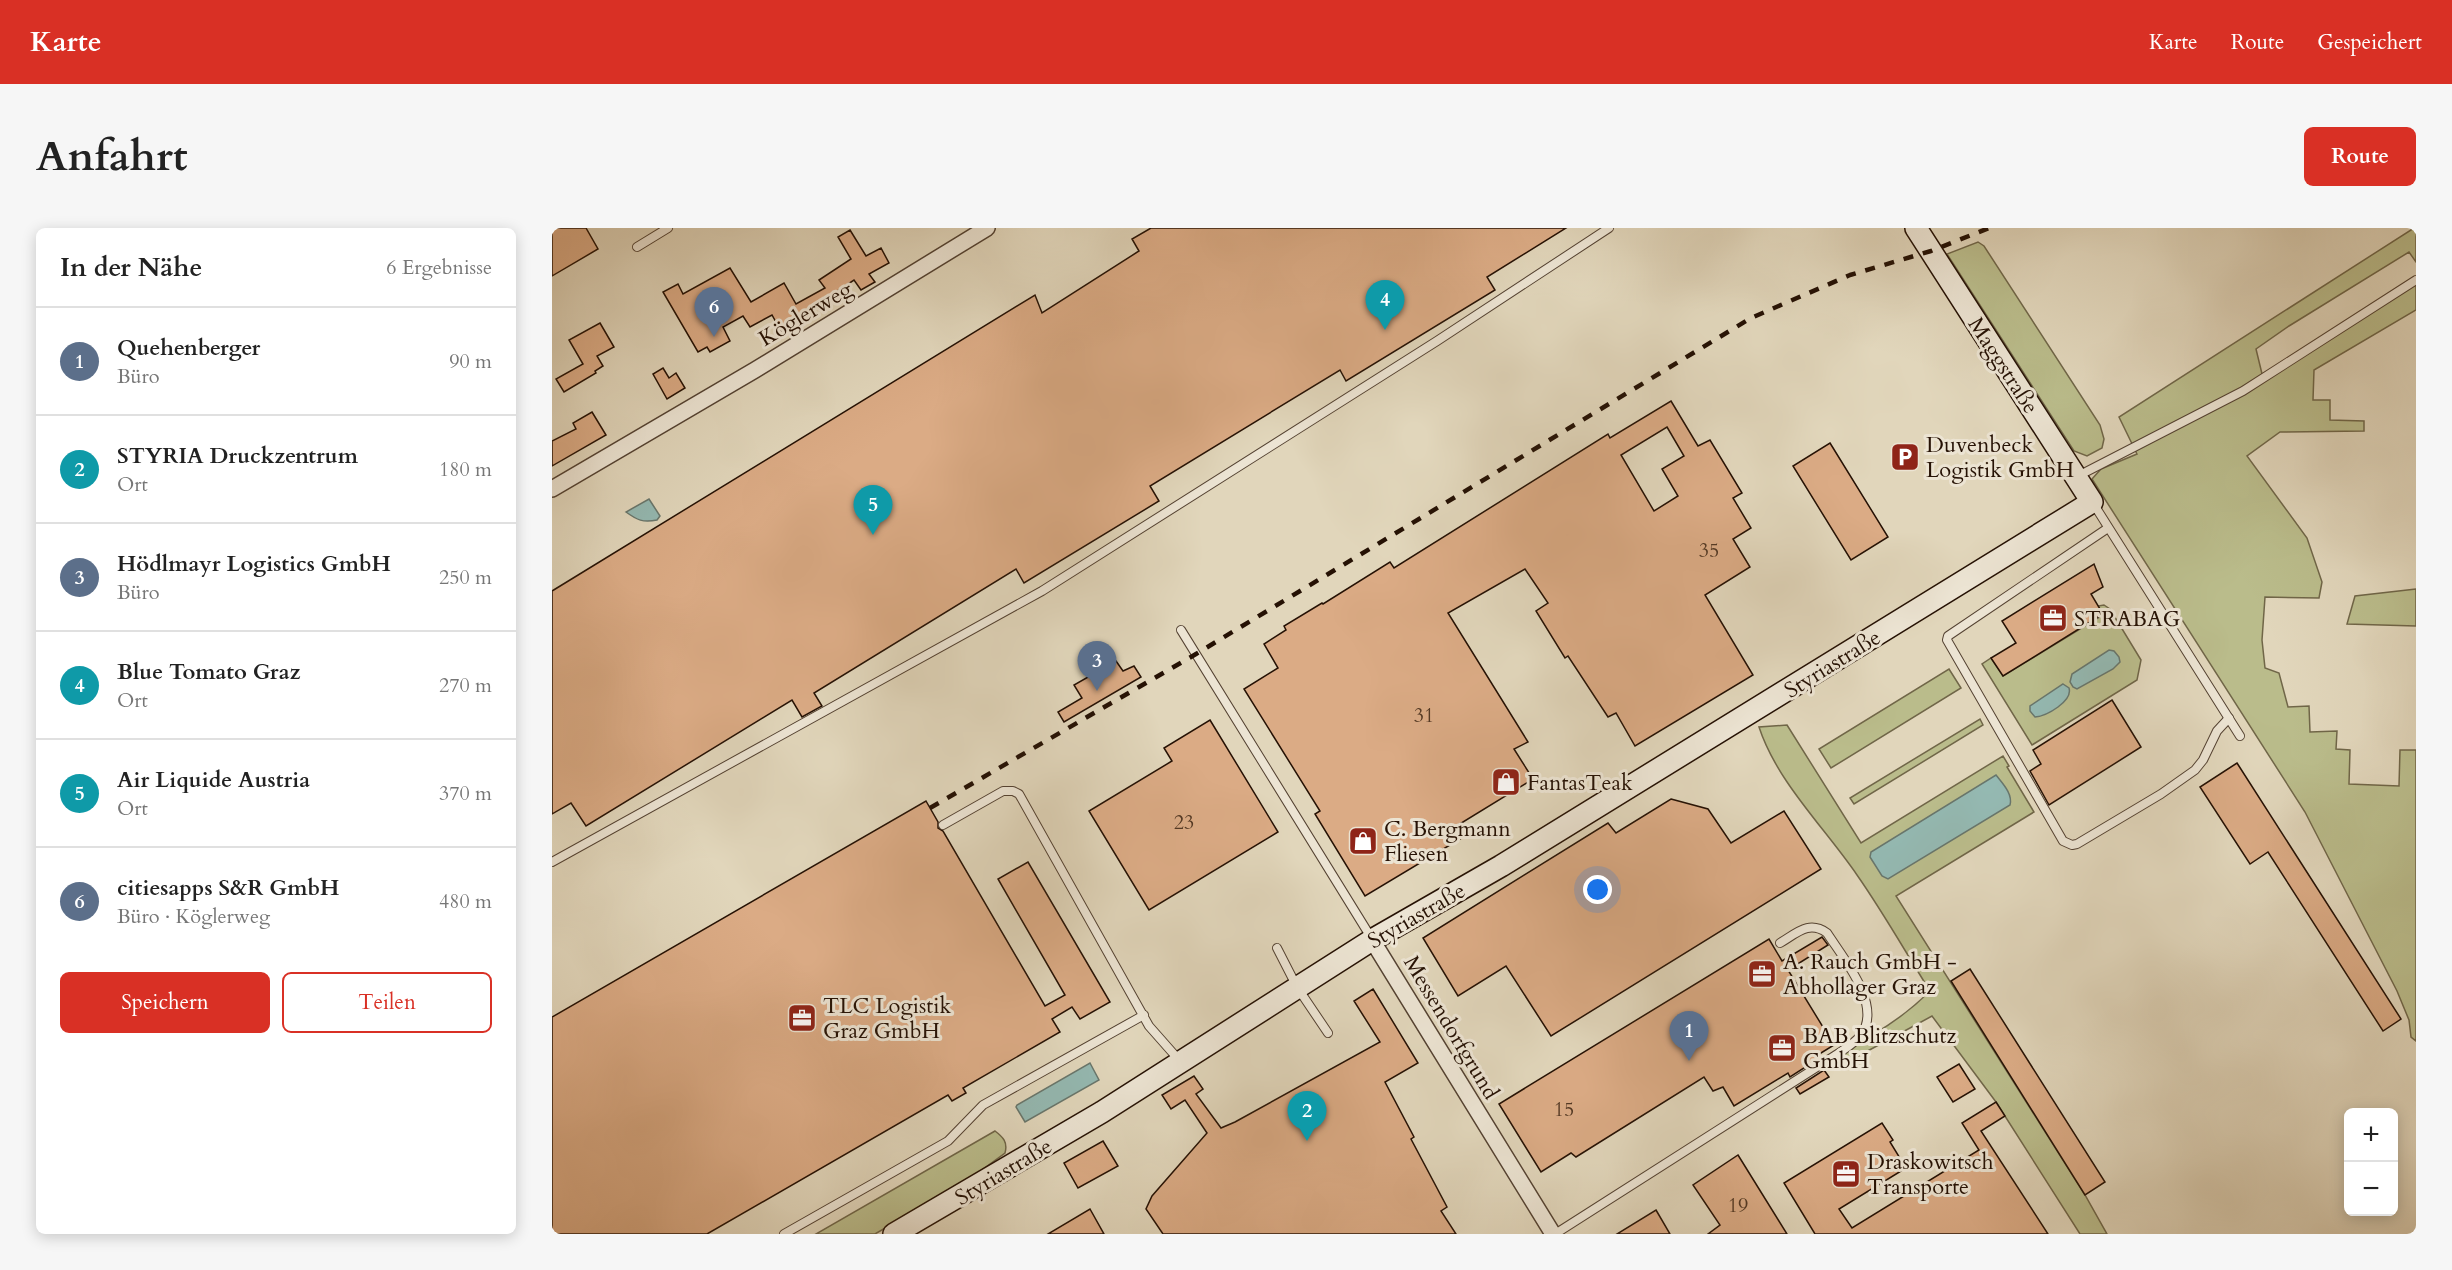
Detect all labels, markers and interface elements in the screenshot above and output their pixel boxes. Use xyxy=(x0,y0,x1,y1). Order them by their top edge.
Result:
text: Karte xyxy=(30,23,102,61)
text: Karte xyxy=(2149,28,2198,57)
text: Route xyxy=(2231,28,2284,57)
text: Gespeichert xyxy=(2317,28,2422,57)
button: Route xyxy=(2304,127,2416,186)
text: Anfahrt xyxy=(36,128,188,185)
text: In der Nähe xyxy=(60,250,202,285)
text: 6 Ergebnisse xyxy=(386,254,492,281)
street label: Köglerweg xyxy=(753,274,858,354)
pin: 4 xyxy=(1366,280,1404,330)
pin: 6 xyxy=(694,288,734,337)
street label: Maggstraße xyxy=(1961,311,2046,420)
text: Quehenberger xyxy=(117,333,260,363)
text: 1 xyxy=(74,348,85,375)
text: 90 m xyxy=(449,348,492,375)
text: Büro xyxy=(117,363,160,390)
place label: Duvenbeck Logistik GmbH xyxy=(1926,430,2074,485)
text: STYRIA Druckzentrum xyxy=(117,441,358,471)
parking icon: Duvenbeck Logistik GmbH xyxy=(1889,441,1921,473)
text: 2 xyxy=(74,456,85,483)
text: 180 m xyxy=(439,456,492,483)
text: Ort xyxy=(117,471,148,498)
pin: 5 xyxy=(854,486,892,535)
house number: 35 xyxy=(1699,537,1719,564)
text: Hödlmayr Logistics GmbH xyxy=(117,549,391,579)
text: 3 xyxy=(74,564,85,591)
text: 250 m xyxy=(439,564,492,591)
text: Büro xyxy=(117,579,160,606)
office icon: STRABAG xyxy=(2037,602,2069,634)
place label: STRABAG xyxy=(2074,604,2180,634)
street label: Styriastraße xyxy=(1779,622,1886,705)
pin: 3 xyxy=(1078,642,1116,691)
text: Blue Tomato Graz xyxy=(117,657,300,687)
text: 4 xyxy=(74,672,85,699)
text: 270 m xyxy=(439,672,492,699)
text: Ort xyxy=(117,687,148,714)
house number: 31 xyxy=(1414,702,1434,729)
text: Air Liquide Austria xyxy=(117,765,310,795)
shop icon: FantasTeak xyxy=(1490,766,1522,798)
place label: FantasTeak xyxy=(1527,768,1633,798)
text: 5 xyxy=(74,780,85,807)
text: 370 m xyxy=(439,780,492,807)
text: Ort xyxy=(117,795,148,822)
house number: 23 xyxy=(1174,809,1194,836)
place label: C. Bergmann Fliesen xyxy=(1384,814,1511,869)
shop icon: C. Bergmann Fliesen xyxy=(1347,825,1379,857)
text: citiesapps S&R GmbH xyxy=(117,873,339,903)
your location xyxy=(1583,875,1612,904)
street label: Styriastraße xyxy=(1362,876,1471,956)
text: 6 xyxy=(74,888,85,915)
text: 480 m xyxy=(439,888,492,915)
text: Büro · Köglerweg xyxy=(117,903,270,930)
place label: A. Rauch GmbH - Abhollager Graz xyxy=(1783,947,1957,1002)
street label: Messendorfgrund xyxy=(1396,950,1506,1105)
office icon: A. Rauch GmbH - Abhollager Graz xyxy=(1746,958,1778,990)
button: Speichern xyxy=(60,972,270,1033)
button: Teilen xyxy=(282,972,492,1033)
place label: TLC Logistik Graz GmbH xyxy=(823,991,951,1046)
office icon: TLC Logistik Graz GmbH xyxy=(786,1002,818,1034)
pin: 1 xyxy=(1670,1012,1708,1061)
place label: BAB Blitzschutz GmbH xyxy=(1803,1021,1956,1076)
office icon: BAB Blitzschutz GmbH xyxy=(1766,1032,1798,1064)
pin: 2 xyxy=(1288,1092,1326,1141)
house number: 15 xyxy=(1554,1096,1574,1123)
map controls xyxy=(2344,1108,2398,1216)
button: + xyxy=(2344,1108,2398,1162)
street label: Styriastraße xyxy=(949,1131,1058,1213)
place label: Draskowitsch Transporte xyxy=(1867,1147,1994,1202)
office icon: Draskowitsch Transporte xyxy=(1830,1158,1862,1190)
button: − xyxy=(2344,1162,2398,1216)
house number: 19 xyxy=(1728,1192,1748,1219)

